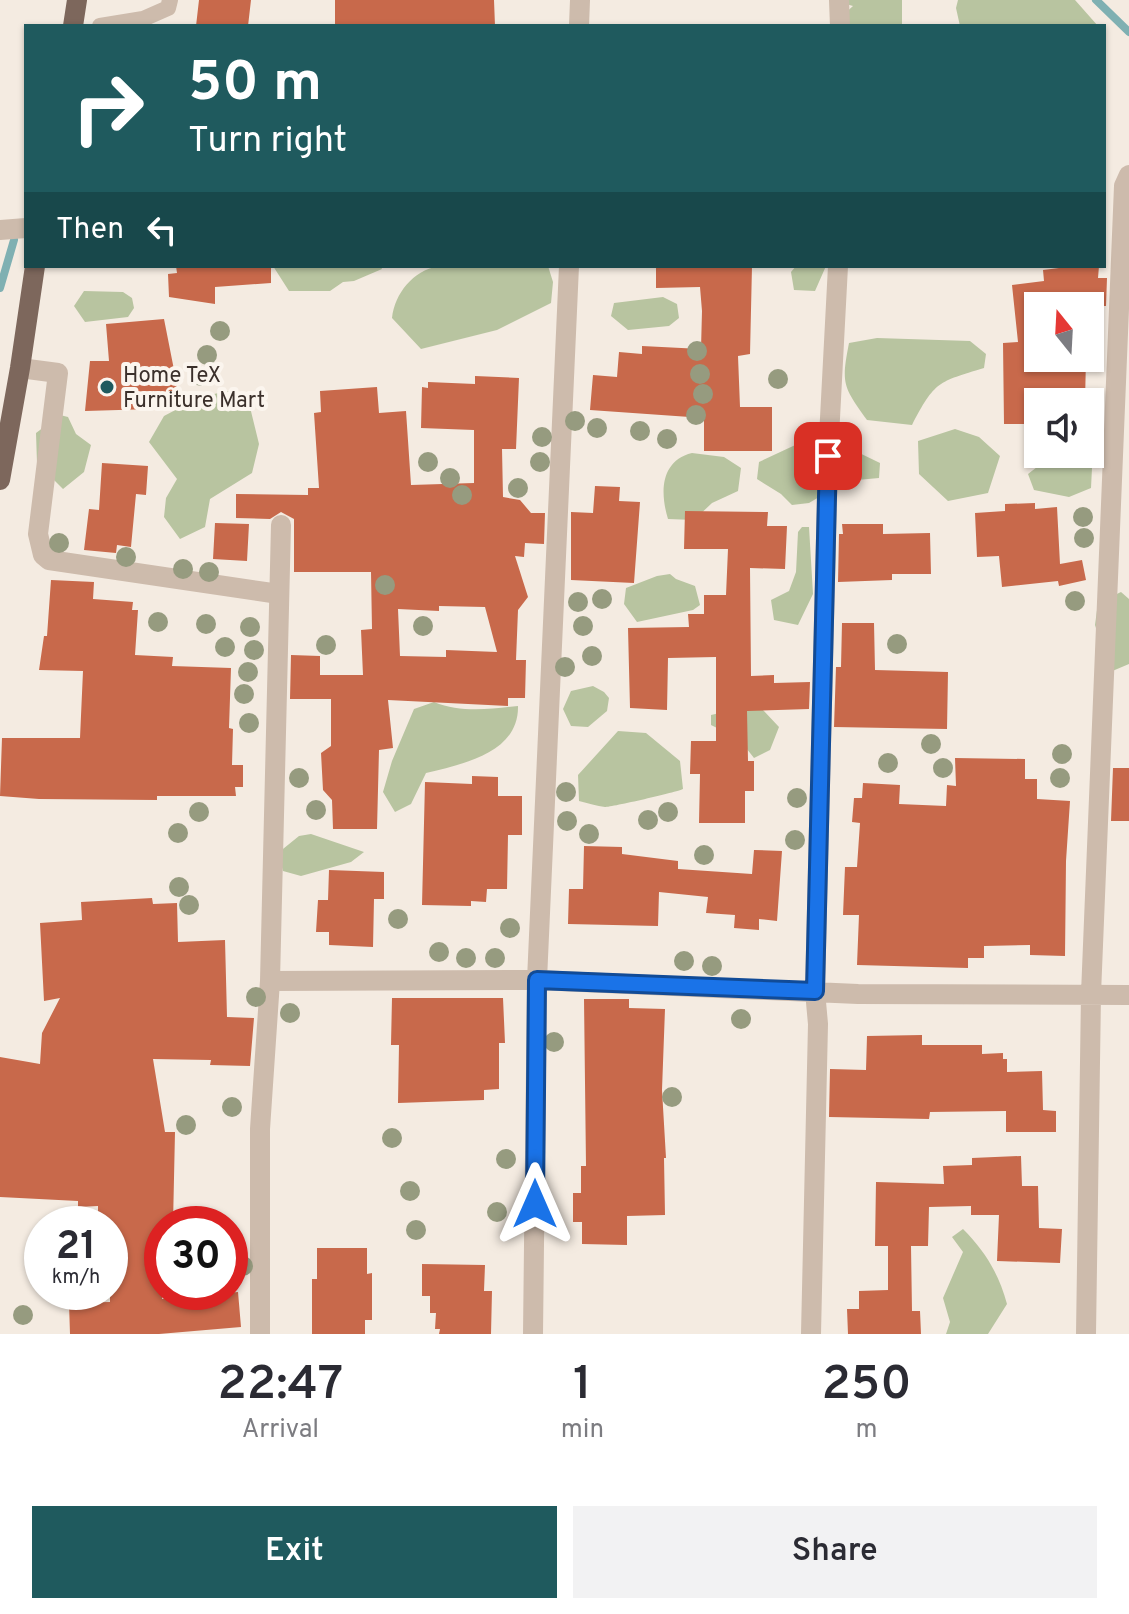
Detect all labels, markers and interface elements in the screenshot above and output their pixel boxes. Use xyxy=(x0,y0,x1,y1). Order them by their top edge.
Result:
text: 50 m xyxy=(188,50,322,120)
icon: right xyxy=(56,56,160,160)
text: Turn right xyxy=(188,119,347,165)
icon: left xyxy=(140,208,184,252)
text: Then xyxy=(56,212,124,249)
north arrow xyxy=(1024,292,1104,372)
map controls xyxy=(1024,292,1104,468)
place label: Home TeX Furniture Mart xyxy=(123,363,265,415)
marker: Home TeX Furniture Mart xyxy=(98,378,116,396)
button: sound xyxy=(1024,388,1104,468)
pin xyxy=(794,422,862,490)
icon: arrive xyxy=(806,434,850,478)
position arrow xyxy=(493,1162,577,1246)
speed limit sign: 30 xyxy=(144,1206,248,1310)
text: 21 xyxy=(56,1223,96,1273)
text: km/h xyxy=(52,1265,100,1291)
text: 22:47 xyxy=(217,1356,343,1416)
text: 1 xyxy=(573,1356,592,1416)
text: 250 xyxy=(821,1356,912,1416)
text: Arrival xyxy=(242,1414,319,1447)
text: min xyxy=(561,1414,604,1447)
text: m xyxy=(856,1414,878,1447)
button: Exit xyxy=(32,1506,557,1598)
button: Share xyxy=(573,1506,1097,1598)

